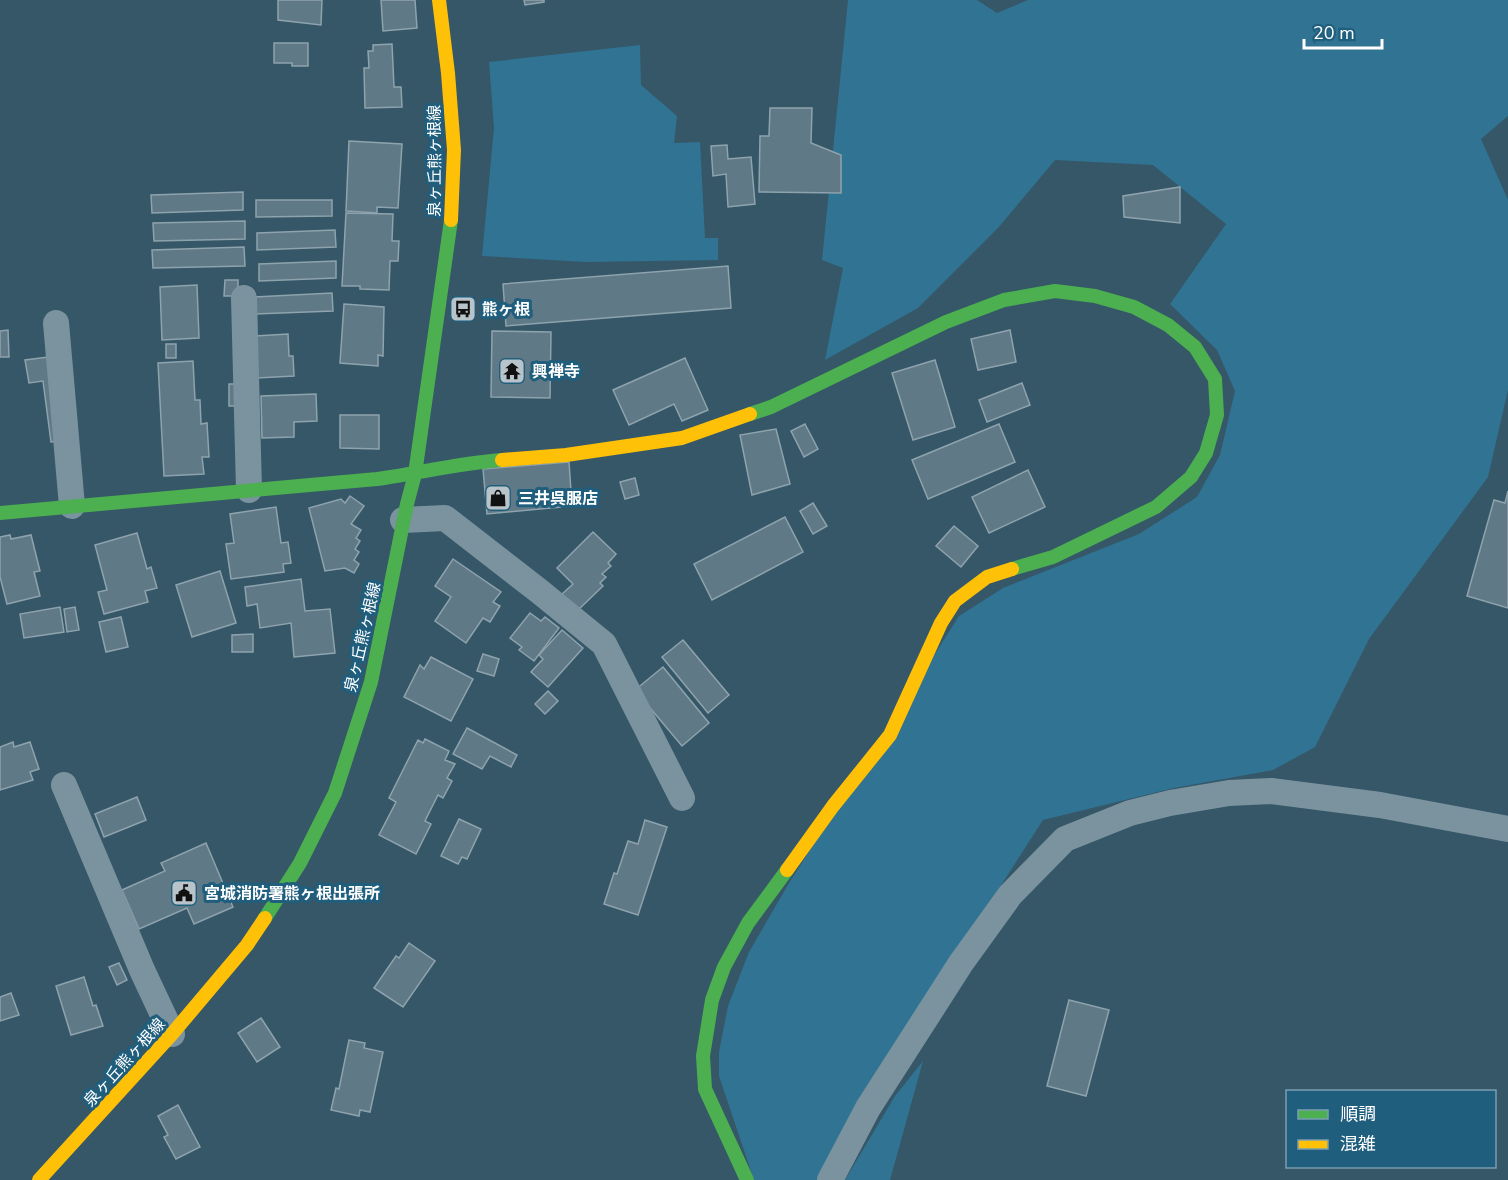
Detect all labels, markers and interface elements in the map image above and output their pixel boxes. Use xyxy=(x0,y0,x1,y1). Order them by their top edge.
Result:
scale bar xyxy=(1304,12,1382,50)
text: 20 m xyxy=(1313,21,1355,45)
street label: 泉ヶ丘熊ヶ根線 xyxy=(424,105,446,217)
bus stop icon: 熊ヶ根 xyxy=(448,294,478,324)
place label: 熊ヶ根 xyxy=(482,299,530,321)
temple icon: 興禅寺 xyxy=(497,356,527,386)
place label: 興禅寺 xyxy=(532,361,580,383)
shop icon: 三井呉服店 xyxy=(483,483,513,513)
place label: 三井呉服店 xyxy=(518,488,598,510)
street label: 泉ヶ丘熊ヶ根線 xyxy=(340,580,386,694)
public building icon: 宮城消防署熊ヶ根出張所 xyxy=(169,878,199,908)
place label: 宮城消防署熊ヶ根出張所 xyxy=(204,883,380,905)
street label: 泉ヶ丘熊ヶ根線 xyxy=(79,1014,170,1112)
legend xyxy=(1286,1090,1496,1168)
text: 順調 xyxy=(1340,1102,1376,1126)
text: 混雑 xyxy=(1340,1132,1376,1156)

